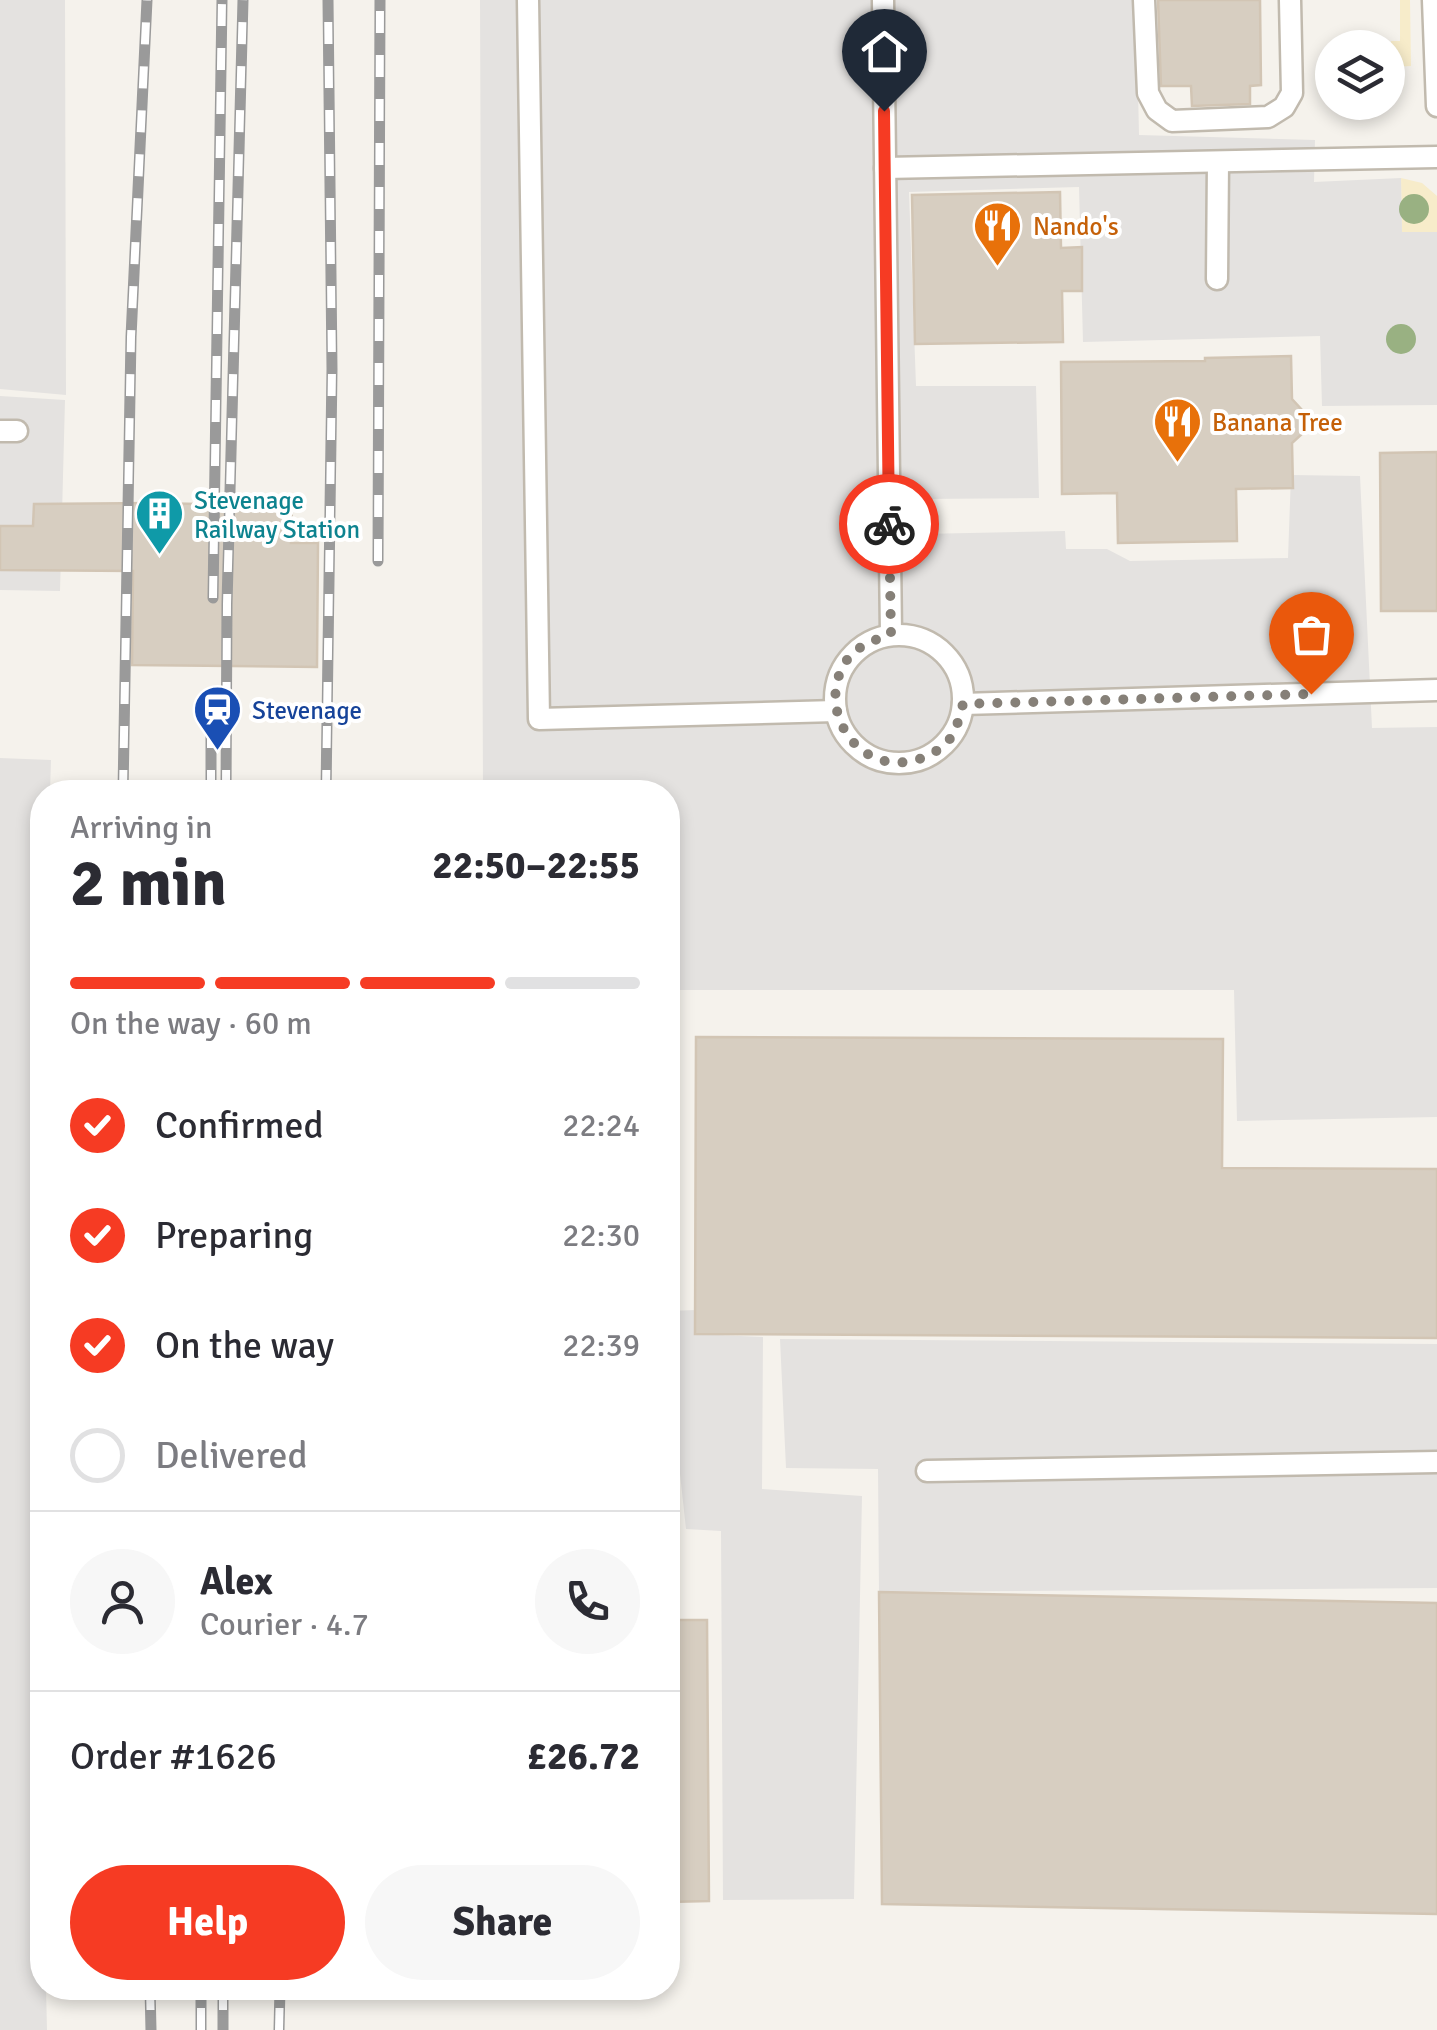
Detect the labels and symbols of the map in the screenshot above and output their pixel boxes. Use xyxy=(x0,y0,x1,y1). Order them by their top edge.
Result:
pin xyxy=(842,9,927,112)
restaurant icon: Nando's xyxy=(972,200,1024,268)
place label: Nando's xyxy=(1033,211,1119,242)
restaurant icon: Banana Tree xyxy=(1151,396,1203,464)
place label: Banana Tree xyxy=(1212,407,1343,438)
courier xyxy=(839,474,939,574)
place label: Stevenage Railway Station xyxy=(194,485,360,545)
building icon: Stevenage Railway Station xyxy=(133,488,185,556)
pin xyxy=(1269,592,1354,695)
station icon: Stevenage xyxy=(191,684,243,752)
place label: Stevenage xyxy=(252,695,362,726)

